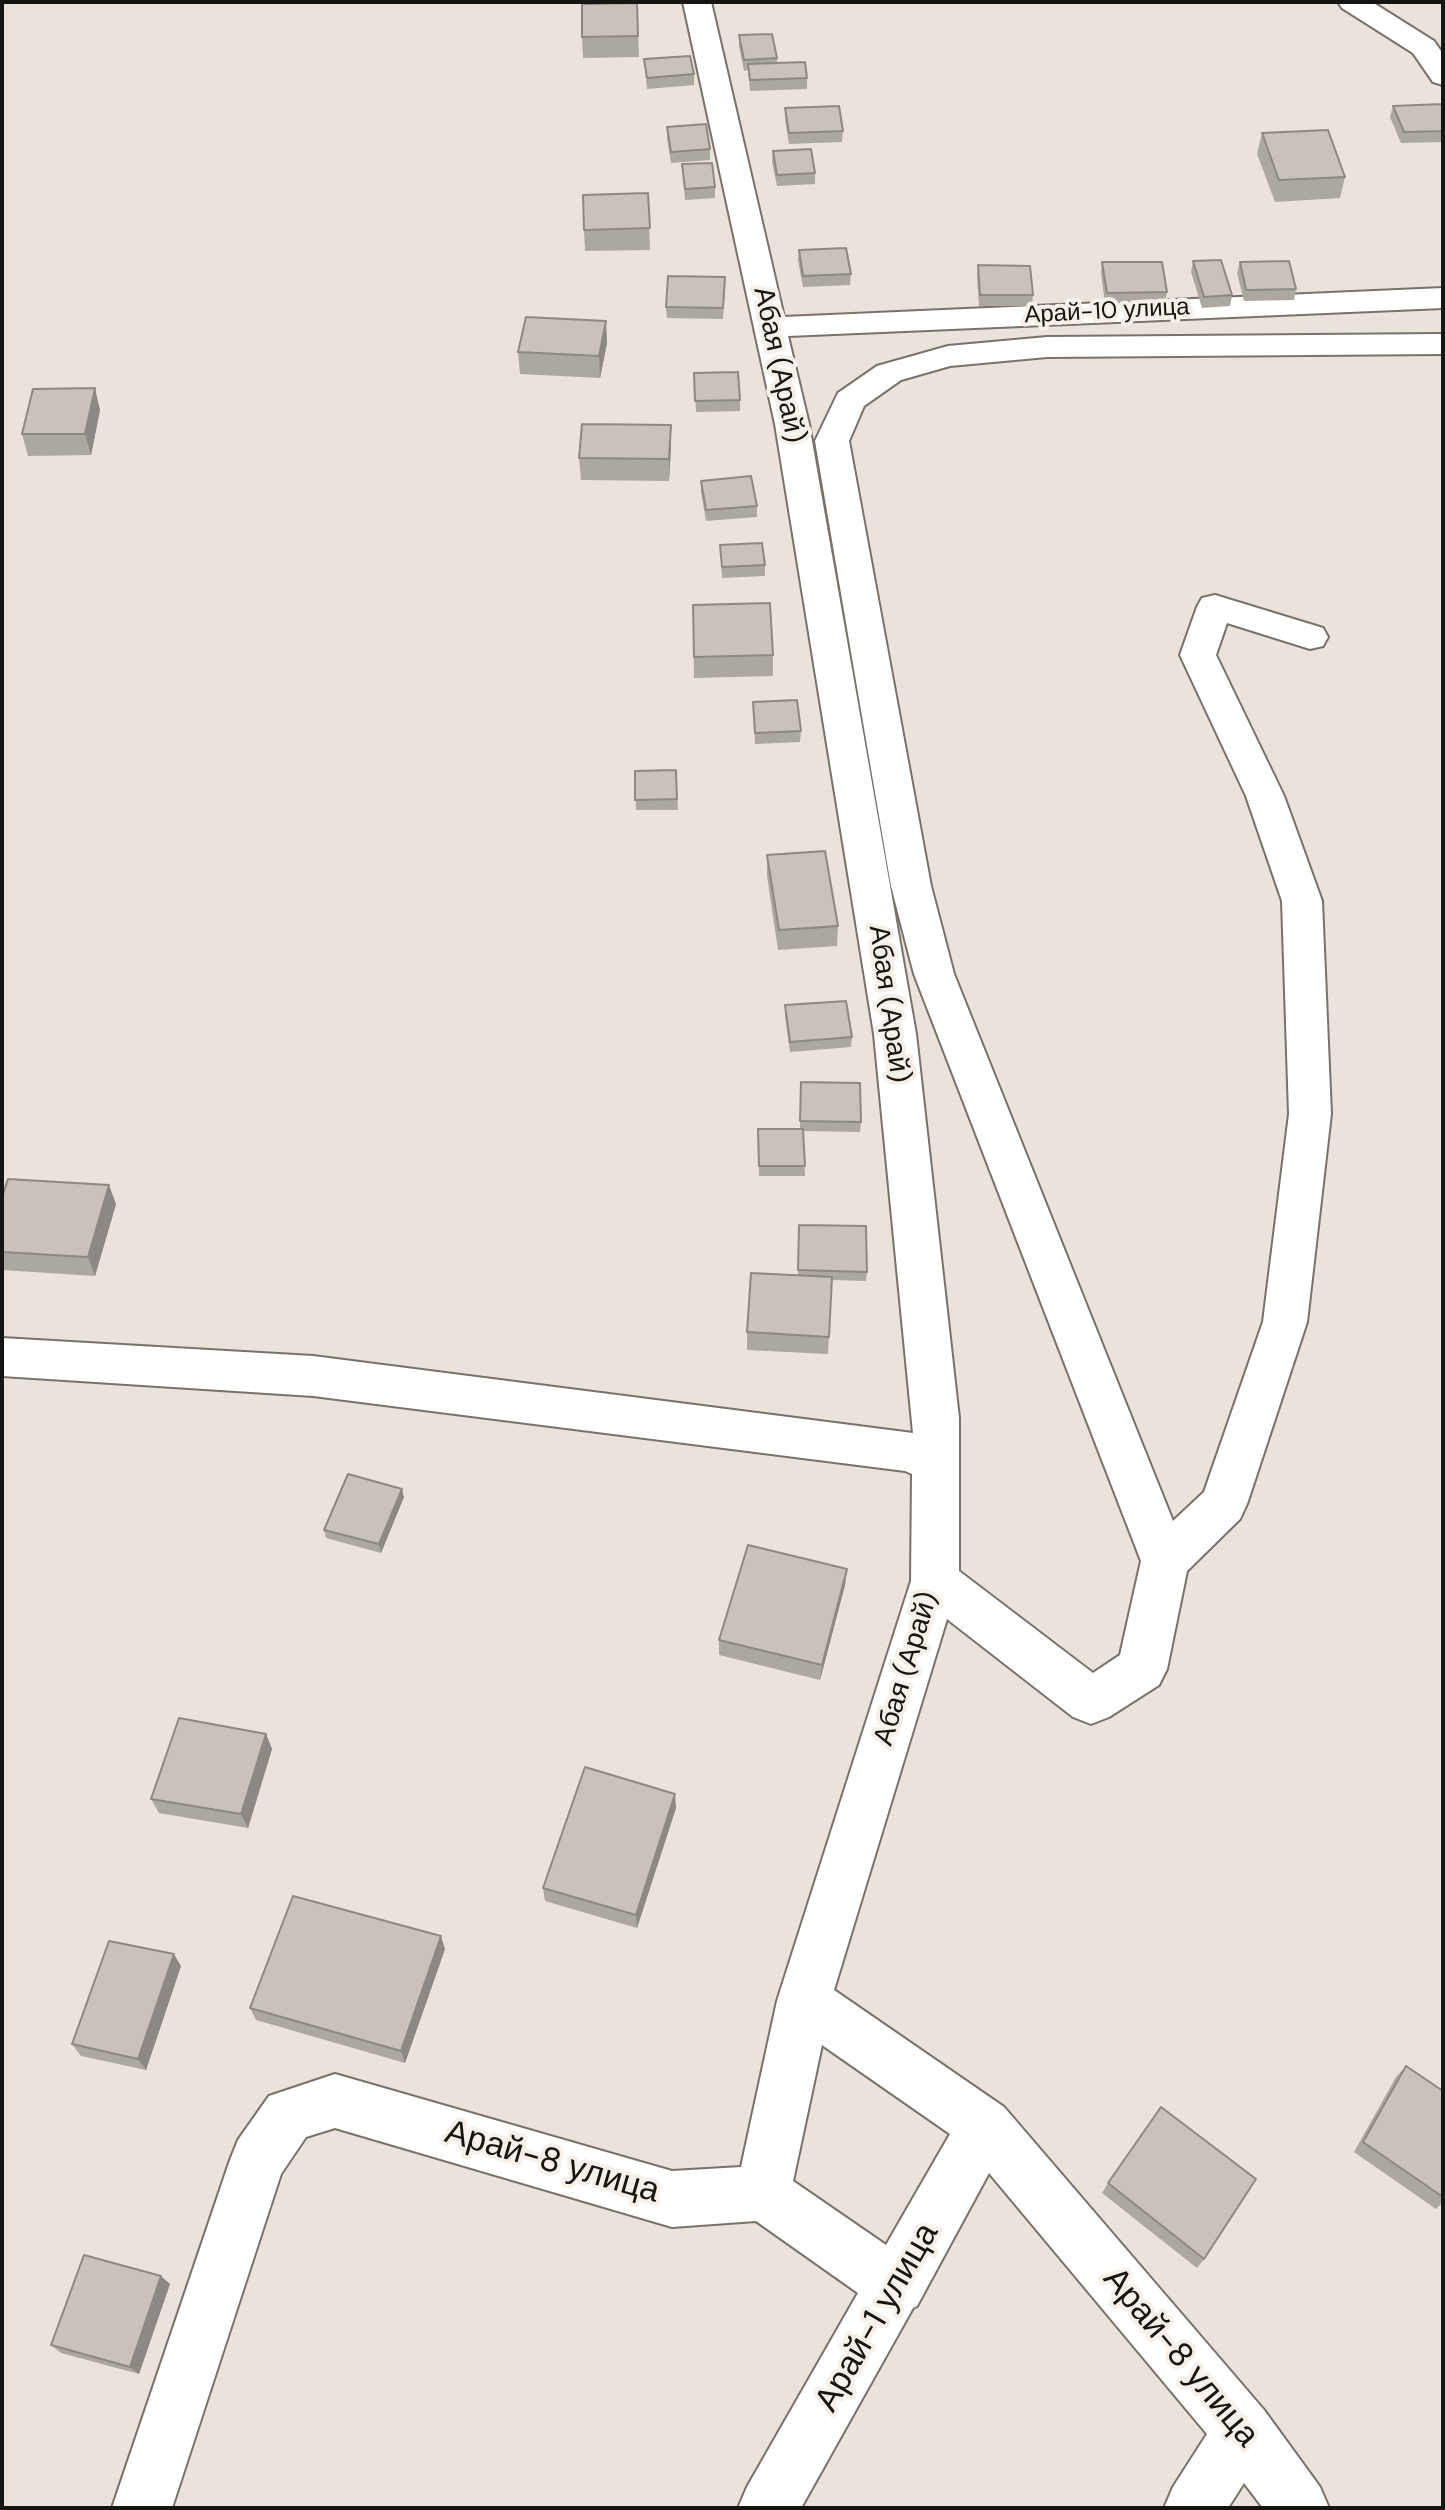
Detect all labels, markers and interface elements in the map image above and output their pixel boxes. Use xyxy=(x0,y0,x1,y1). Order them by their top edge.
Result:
street label: Абая (Арай) xyxy=(745,284,811,446)
street label: Арай-10 улица xyxy=(1024,293,1190,331)
street label: Абая (Арай) xyxy=(860,923,916,1085)
street label: Абая (Арай) xyxy=(868,1588,946,1750)
street label: Арай-8 улица xyxy=(440,2113,664,2213)
street label: Арай-1 улица xyxy=(808,2216,948,2420)
street label: Арай-8 улица xyxy=(1093,2260,1267,2456)

